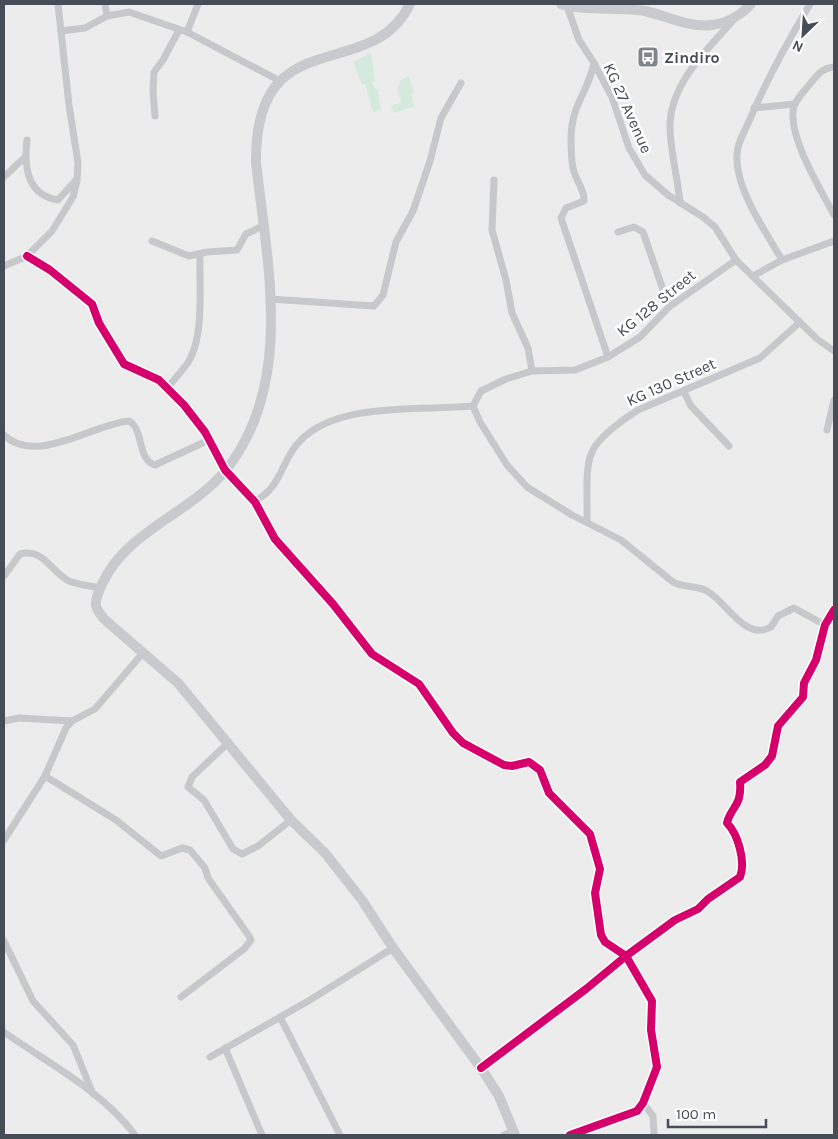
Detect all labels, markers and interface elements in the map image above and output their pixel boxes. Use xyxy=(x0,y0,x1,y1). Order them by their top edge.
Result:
north arrow xyxy=(778,10,828,60)
text: N xyxy=(790,37,806,56)
bus stop icon: Zindiro xyxy=(636,45,660,69)
place label: Zindiro xyxy=(664,48,720,67)
street label: KG 27 Avenue xyxy=(600,60,656,156)
street label: KG 128 Street xyxy=(613,265,699,341)
street label: KG 130 Street xyxy=(623,354,719,410)
scale bar xyxy=(668,1096,766,1128)
text: 100 m xyxy=(676,1105,716,1123)

